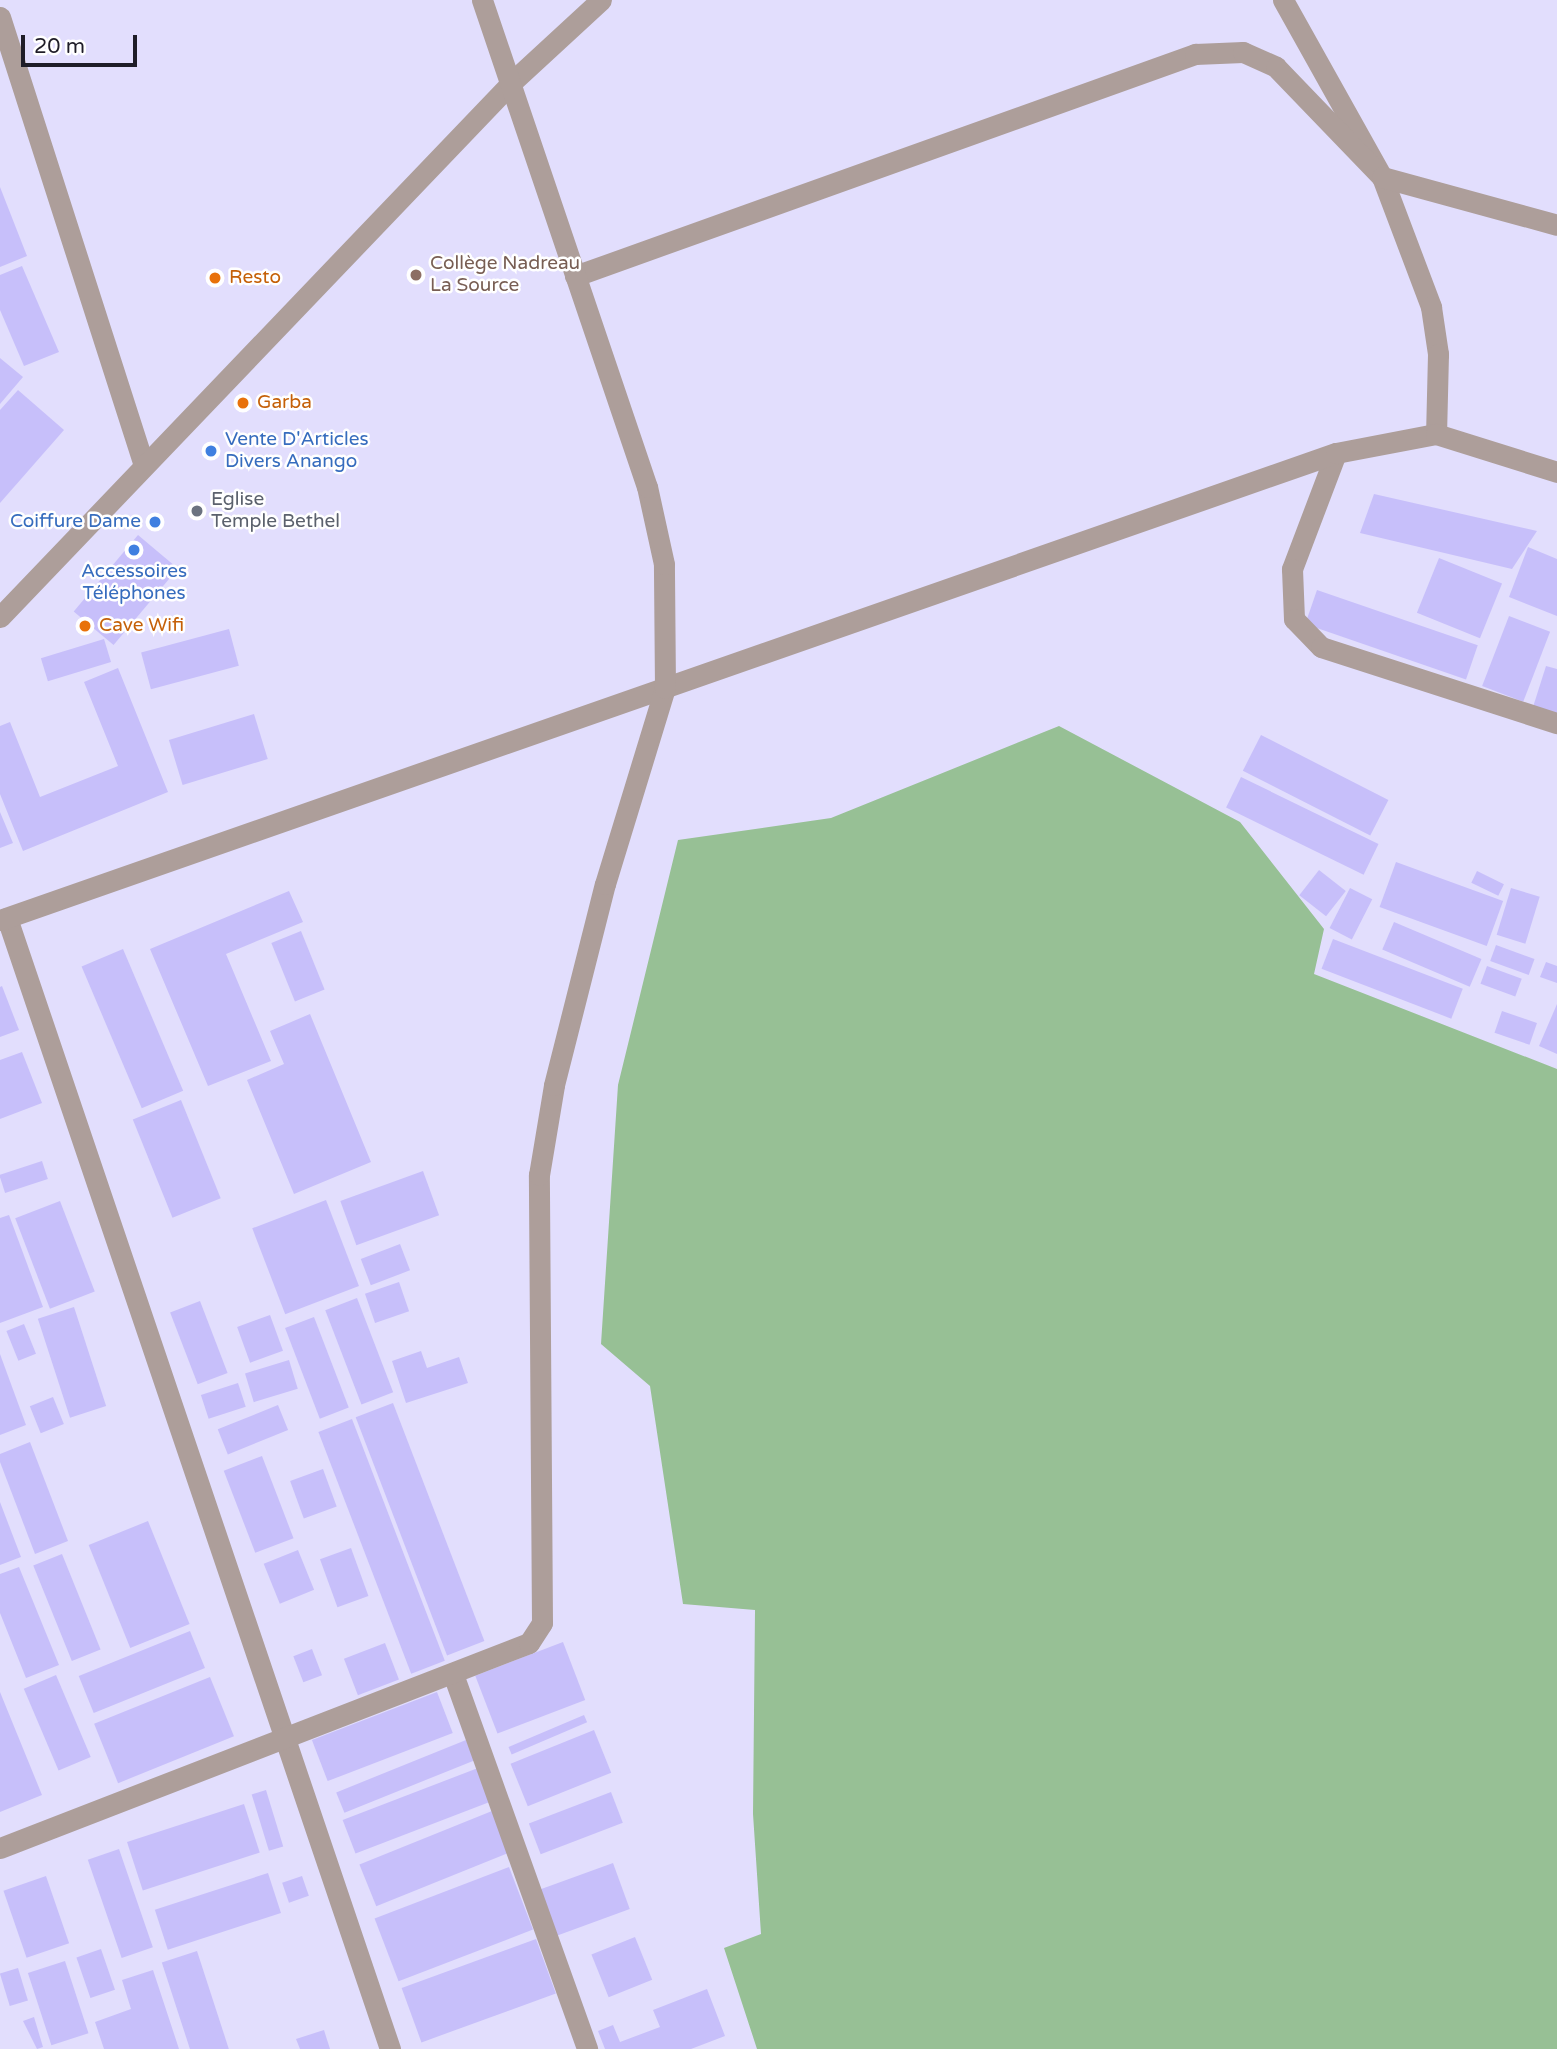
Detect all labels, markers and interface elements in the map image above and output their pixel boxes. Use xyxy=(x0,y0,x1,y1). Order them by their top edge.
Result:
scale bar xyxy=(24,21,140,65)
text: 20 m xyxy=(34,34,85,59)
place label: Collège Nadreau La Source xyxy=(430,253,580,297)
place label: Resto xyxy=(229,267,281,289)
marker: Collège Nadreau La Source xyxy=(408,267,424,283)
marker: Resto xyxy=(207,270,223,286)
place label: Garba xyxy=(257,392,312,414)
marker: Garba xyxy=(235,395,251,411)
place label: Vente D'Articles Divers Anango xyxy=(225,429,369,473)
marker: Vente D'Articles Divers Anango xyxy=(203,443,219,459)
place label: Eglise Temple Bethel xyxy=(211,489,340,533)
marker: Eglise Temple Bethel xyxy=(189,503,205,519)
place label: Coiffure Dame xyxy=(10,511,141,533)
marker: Coiffure Dame xyxy=(147,514,163,530)
marker: Accessoires Téléphones xyxy=(126,542,142,558)
place label: Accessoires Téléphones xyxy=(81,561,187,605)
place label: Cave Wifi xyxy=(99,615,184,637)
marker: Cave Wifi xyxy=(77,618,93,634)

